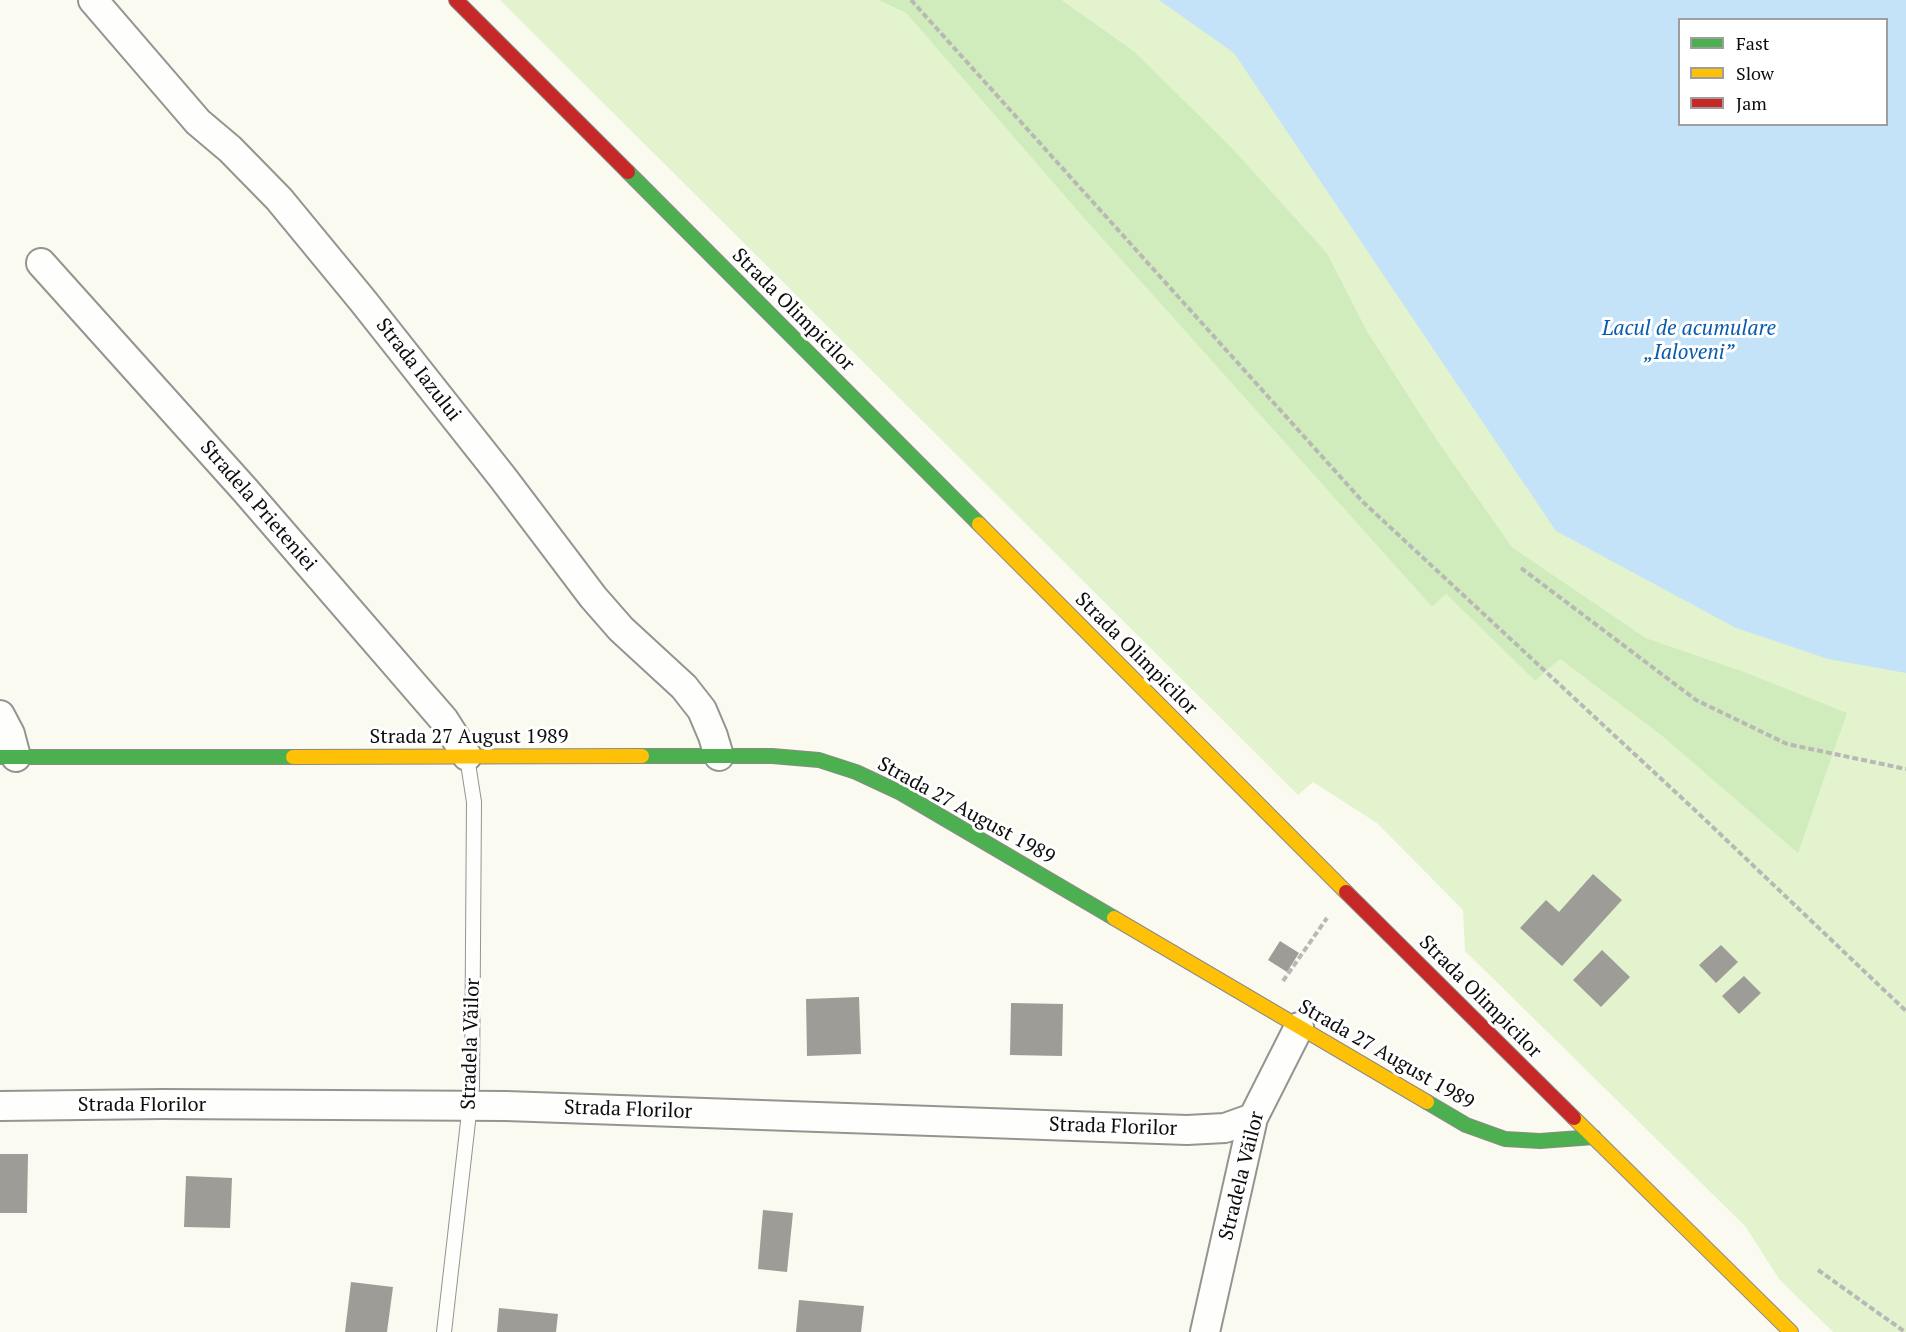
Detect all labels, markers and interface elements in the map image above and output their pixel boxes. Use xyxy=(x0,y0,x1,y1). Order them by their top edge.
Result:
legend xyxy=(1678,18,1888,126)
text: Fast xyxy=(1736,31,1769,55)
text: Slow xyxy=(1736,61,1774,85)
text: Jam xyxy=(1736,91,1767,115)
street label: Strada Olimpicilor xyxy=(727,244,859,376)
street label: Strada Iazului xyxy=(370,314,466,426)
water label: Lacul de acumulare „Ialoveni” xyxy=(1602,316,1776,366)
street label: Stradela Prieteniei xyxy=(195,436,321,576)
street label: Strada Olimpicilor xyxy=(1070,588,1202,720)
street label: Strada 27 August 1989 xyxy=(370,725,568,749)
street label: Strada 27 August 1989 xyxy=(873,752,1059,870)
street label: Strada Olimpicilor xyxy=(1414,931,1546,1063)
street label: Stradela Văilor xyxy=(457,978,485,1110)
street label: Strada 27 August 1989 xyxy=(1294,995,1478,1115)
street label: Strada Florilor xyxy=(78,1093,206,1117)
street label: Strada Florilor xyxy=(563,1096,693,1124)
street label: Stradela Văilor xyxy=(1214,1109,1270,1243)
street label: Strada Florilor xyxy=(1048,1113,1178,1141)

